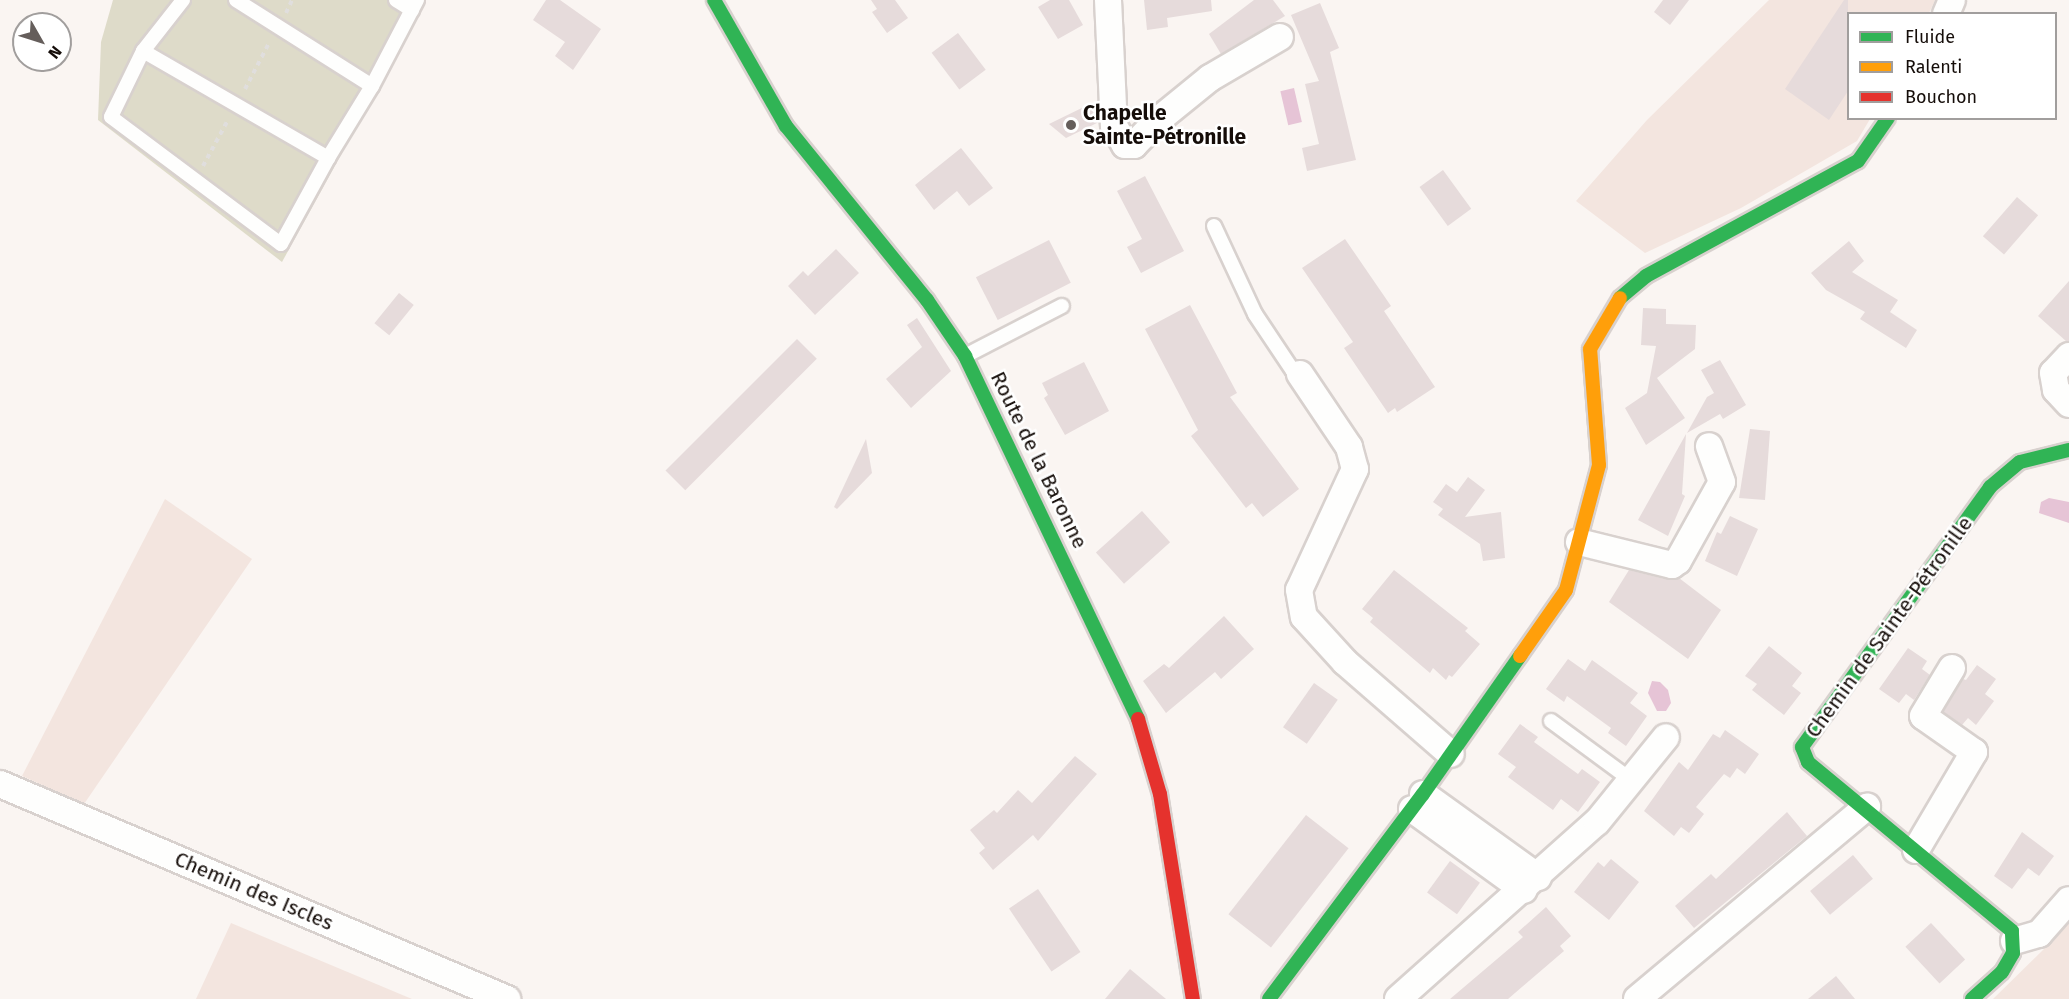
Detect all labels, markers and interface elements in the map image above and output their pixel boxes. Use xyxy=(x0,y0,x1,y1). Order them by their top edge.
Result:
north arrow xyxy=(12,12,72,72)
legend xyxy=(1847,12,2057,120)
text: Fluide xyxy=(1905,26,1955,48)
text: N xyxy=(44,42,66,62)
text: Ralenti xyxy=(1905,56,1962,78)
text: Bouchon xyxy=(1905,86,1977,108)
place label: Chapelle Sainte-Pétronille xyxy=(1083,100,1246,150)
marker: Chapelle Sainte-Pétronille xyxy=(1064,118,1078,132)
street label: Route de la Baronne xyxy=(985,367,1093,553)
street label: Chemin de Sainte-Pétronille xyxy=(1800,512,1978,742)
street label: Chemin des Iscles xyxy=(171,846,337,936)

